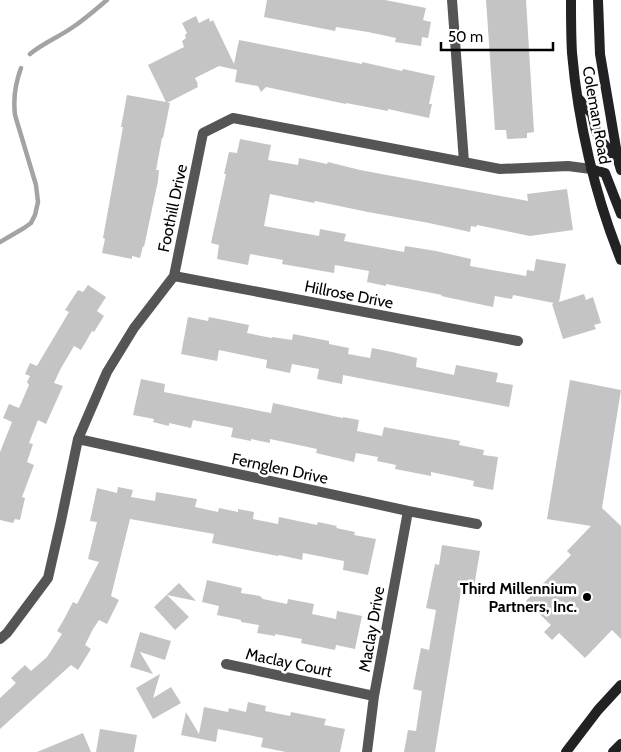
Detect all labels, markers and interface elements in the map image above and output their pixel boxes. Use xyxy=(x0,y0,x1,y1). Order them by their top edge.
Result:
scale bar xyxy=(441,20,554,52)
text: 50 m xyxy=(448,28,483,46)
street label: Coleman Road xyxy=(579,65,614,166)
street label: Foothill Drive xyxy=(154,162,191,254)
street label: Hillrose Drive xyxy=(303,277,395,312)
street label: Fernglen Drive xyxy=(230,449,330,488)
place label: Third Millennium Partners, Inc. xyxy=(460,579,577,616)
street label: Maclay Drive xyxy=(355,585,388,673)
marker: Third Millennium Partners, Inc. xyxy=(581,591,593,603)
street label: Maclay Court xyxy=(244,644,334,681)

